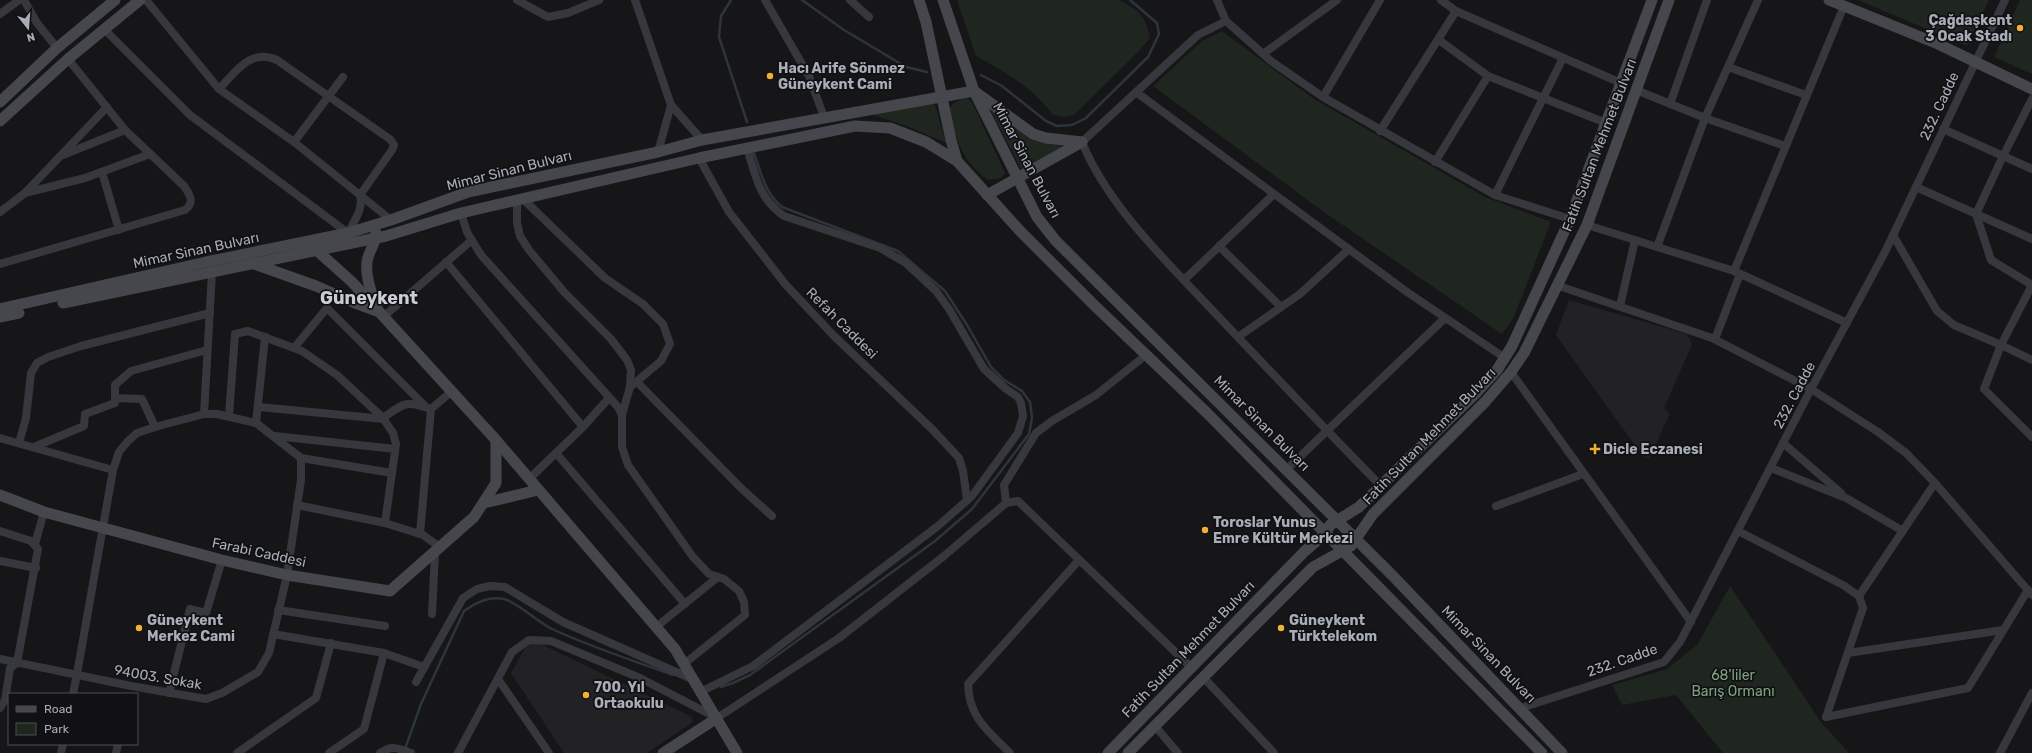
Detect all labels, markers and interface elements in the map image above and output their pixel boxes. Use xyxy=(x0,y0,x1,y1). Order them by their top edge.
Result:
north arrow xyxy=(8,8,48,48)
place label: Çağdaşkent 3 Ocak Stadı xyxy=(1925,12,2012,45)
marker: Çağdaşkent 3 Ocak Stadı xyxy=(2015,23,2025,33)
text: N xyxy=(25,30,36,44)
street label: Fatih Sultan Mehmet Bulvarı xyxy=(1559,56,1640,234)
place label: Hacı Arife Sönmez Güneykent Cami xyxy=(778,60,905,93)
street label: 232. Cadde xyxy=(1916,69,1963,143)
marker: Hacı Arife Sönmez Güneykent Cami xyxy=(765,71,775,81)
street label: Mimar Sinan Bulvarı xyxy=(989,100,1064,221)
street label: Mimar Sinan Bulvarı xyxy=(445,147,573,194)
street label: Mimar Sinan Bulvarı xyxy=(132,229,261,272)
street label: Refah Caddesi xyxy=(802,284,881,363)
district label: Güneykent xyxy=(320,287,418,309)
street label: 232. Cadde xyxy=(1770,359,1819,432)
street label: Fatih Sultan Mehmet Bulvarı xyxy=(1359,364,1499,508)
street label: Mimar Sinan Bulvarı xyxy=(1210,372,1313,475)
place label: Dicle Eczanesi xyxy=(1603,441,1703,458)
marker: Dicle Eczanesi xyxy=(1590,444,1600,454)
place label: Toroslar Yunus Emre Kültür Merkezi xyxy=(1213,514,1353,547)
marker: Toroslar Yunus Emre Kültür Merkezi xyxy=(1200,525,1210,535)
street label: Farabi Caddesi xyxy=(210,534,307,571)
street label: Fatih Sultan Mehmet Bulvarı xyxy=(1118,577,1258,721)
street label: Mimar Sinan Bulvarı xyxy=(1438,602,1539,706)
place label: Güneykent Merkez Cami xyxy=(147,612,235,645)
place label: Güneykent Türktelekom xyxy=(1289,612,1377,645)
marker: Güneykent Merkez Cami xyxy=(134,623,144,633)
marker: Güneykent Türktelekom xyxy=(1276,623,1286,633)
street label: 232. Cadde xyxy=(1585,640,1660,680)
street label: 94003. Sokak xyxy=(113,661,204,694)
park label: 68'liler Barış Ormanı xyxy=(1691,667,1775,700)
place label: 700. Yıl Ortaokulu xyxy=(594,679,664,712)
marker: 700. Yıl Ortaokulu xyxy=(581,690,591,700)
legend xyxy=(8,693,138,745)
text: Road xyxy=(44,702,72,716)
text: Park xyxy=(44,722,70,736)

